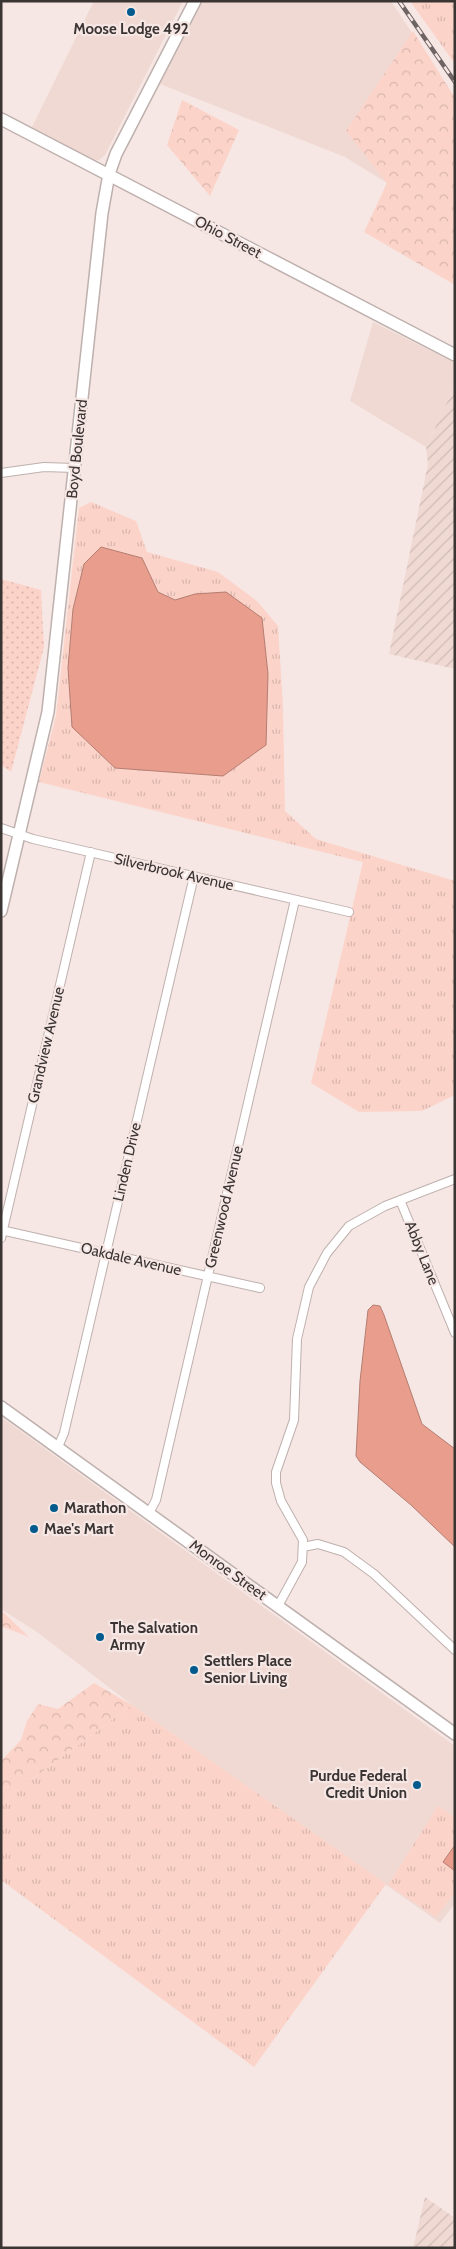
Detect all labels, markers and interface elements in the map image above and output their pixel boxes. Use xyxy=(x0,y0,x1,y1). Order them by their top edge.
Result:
marker: Moose Lodge 492 xyxy=(125,6,137,18)
place label: Moose Lodge 492 xyxy=(73,20,189,38)
street label: Ohio Street xyxy=(192,212,264,262)
street label: Boyd Boulevard xyxy=(63,398,91,500)
street label: Silverbrook Avenue xyxy=(113,850,236,895)
street label: Grandview Avenue xyxy=(24,985,68,1105)
street label: Linden Drive xyxy=(109,1120,145,1203)
street label: Greenwood Avenue xyxy=(201,1144,247,1270)
street label: Abby Lane xyxy=(401,1218,443,1288)
street label: Oakdale Avenue xyxy=(79,1239,183,1279)
place label: Marathon xyxy=(64,1499,126,1517)
marker: Marathon xyxy=(48,1502,60,1514)
place label: Mae's Mart xyxy=(44,1520,114,1538)
marker: Mae's Mart xyxy=(28,1523,40,1535)
street label: Monroe Street xyxy=(186,1536,270,1604)
place label: The Salvation Army xyxy=(110,1619,198,1654)
marker: The Salvation Army xyxy=(94,1631,106,1643)
place label: Settlers Place Senior Living xyxy=(204,1652,292,1687)
marker: Settlers Place Senior Living xyxy=(188,1664,200,1676)
place label: Purdue Federal Credit Union xyxy=(309,1767,407,1802)
marker: Purdue Federal Credit Union xyxy=(411,1779,423,1791)

